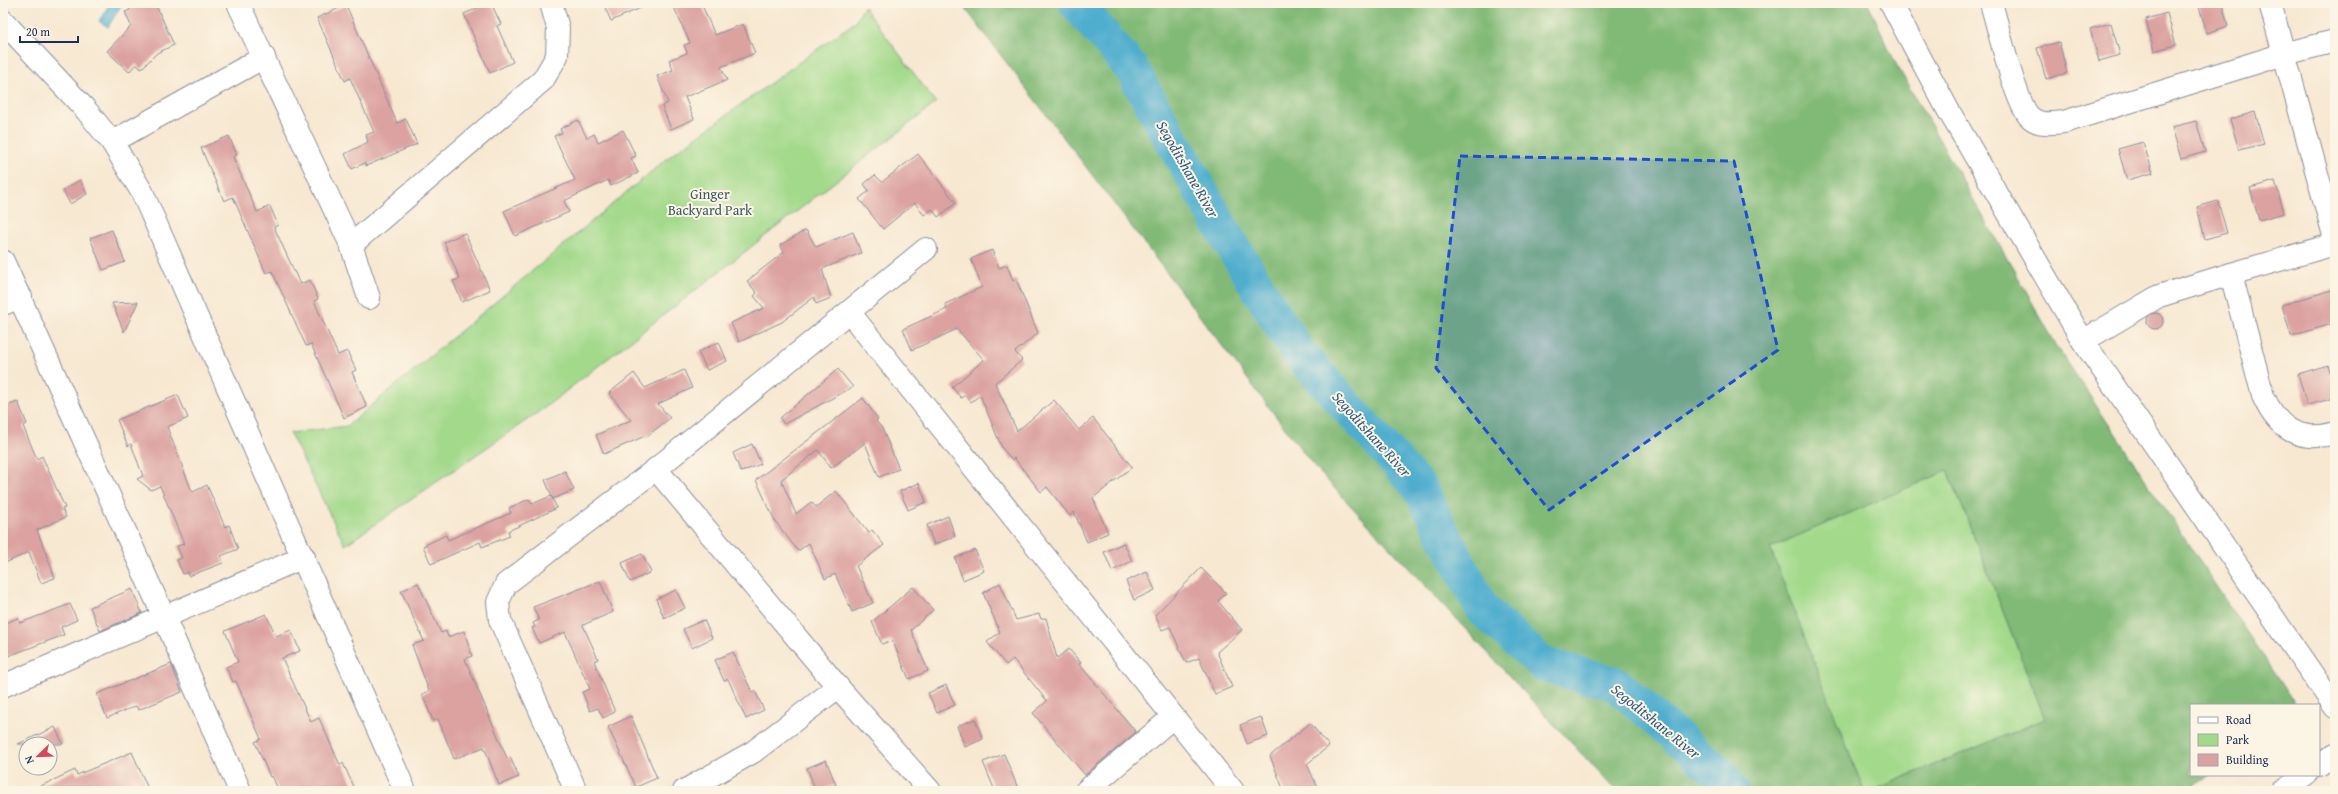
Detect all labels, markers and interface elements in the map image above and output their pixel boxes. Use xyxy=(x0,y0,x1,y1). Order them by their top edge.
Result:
scale bar xyxy=(20,18,78,44)
text: 20 m xyxy=(26,23,50,40)
water label: Segoditshane River xyxy=(1152,117,1224,222)
park label: Ginger Backyard Park xyxy=(668,184,753,220)
water label: Segoditshane River xyxy=(1328,387,1416,482)
water label: Segoditshane River xyxy=(1607,679,1705,764)
legend xyxy=(2190,704,2320,776)
text: Road xyxy=(2226,711,2252,728)
text: Park xyxy=(2226,731,2250,748)
north arrow xyxy=(18,736,58,776)
text: Building xyxy=(2226,751,2269,768)
text: N xyxy=(20,753,38,766)

